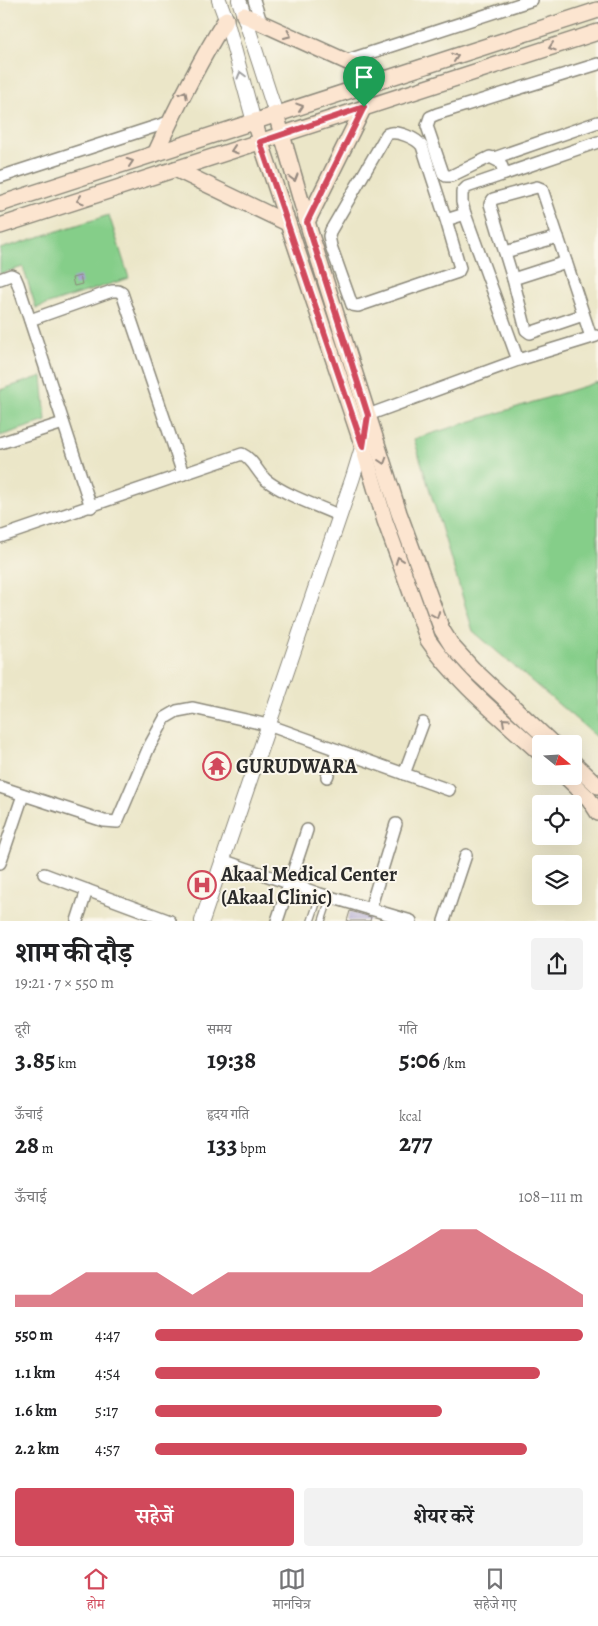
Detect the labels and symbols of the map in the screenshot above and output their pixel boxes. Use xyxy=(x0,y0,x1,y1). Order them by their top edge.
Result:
one-way arrow xyxy=(283,29,292,39)
one-way arrow xyxy=(548,41,556,51)
one-way arrow xyxy=(450,52,458,62)
pin xyxy=(343,56,385,107)
one-way arrow xyxy=(236,71,246,79)
one-way arrow xyxy=(178,91,188,100)
one-way arrow xyxy=(295,102,304,112)
one-way arrow xyxy=(230,144,239,154)
one-way arrow xyxy=(125,158,133,168)
one-way arrow xyxy=(289,174,299,182)
one-way arrow xyxy=(76,194,84,204)
one-way arrow xyxy=(378,457,388,465)
one-way arrow xyxy=(395,556,405,565)
one-way arrow xyxy=(430,610,440,619)
one-way arrow xyxy=(502,718,511,727)
north arrow xyxy=(532,735,582,785)
temple icon: GURUDWARA xyxy=(202,751,232,781)
place label: GURUDWARA xyxy=(236,753,358,780)
place label: Akaal Medical Center (Akaal Clinic) xyxy=(220,861,397,911)
hospital icon: Akaal Medical Center (Akaal Clinic) xyxy=(187,870,217,900)

